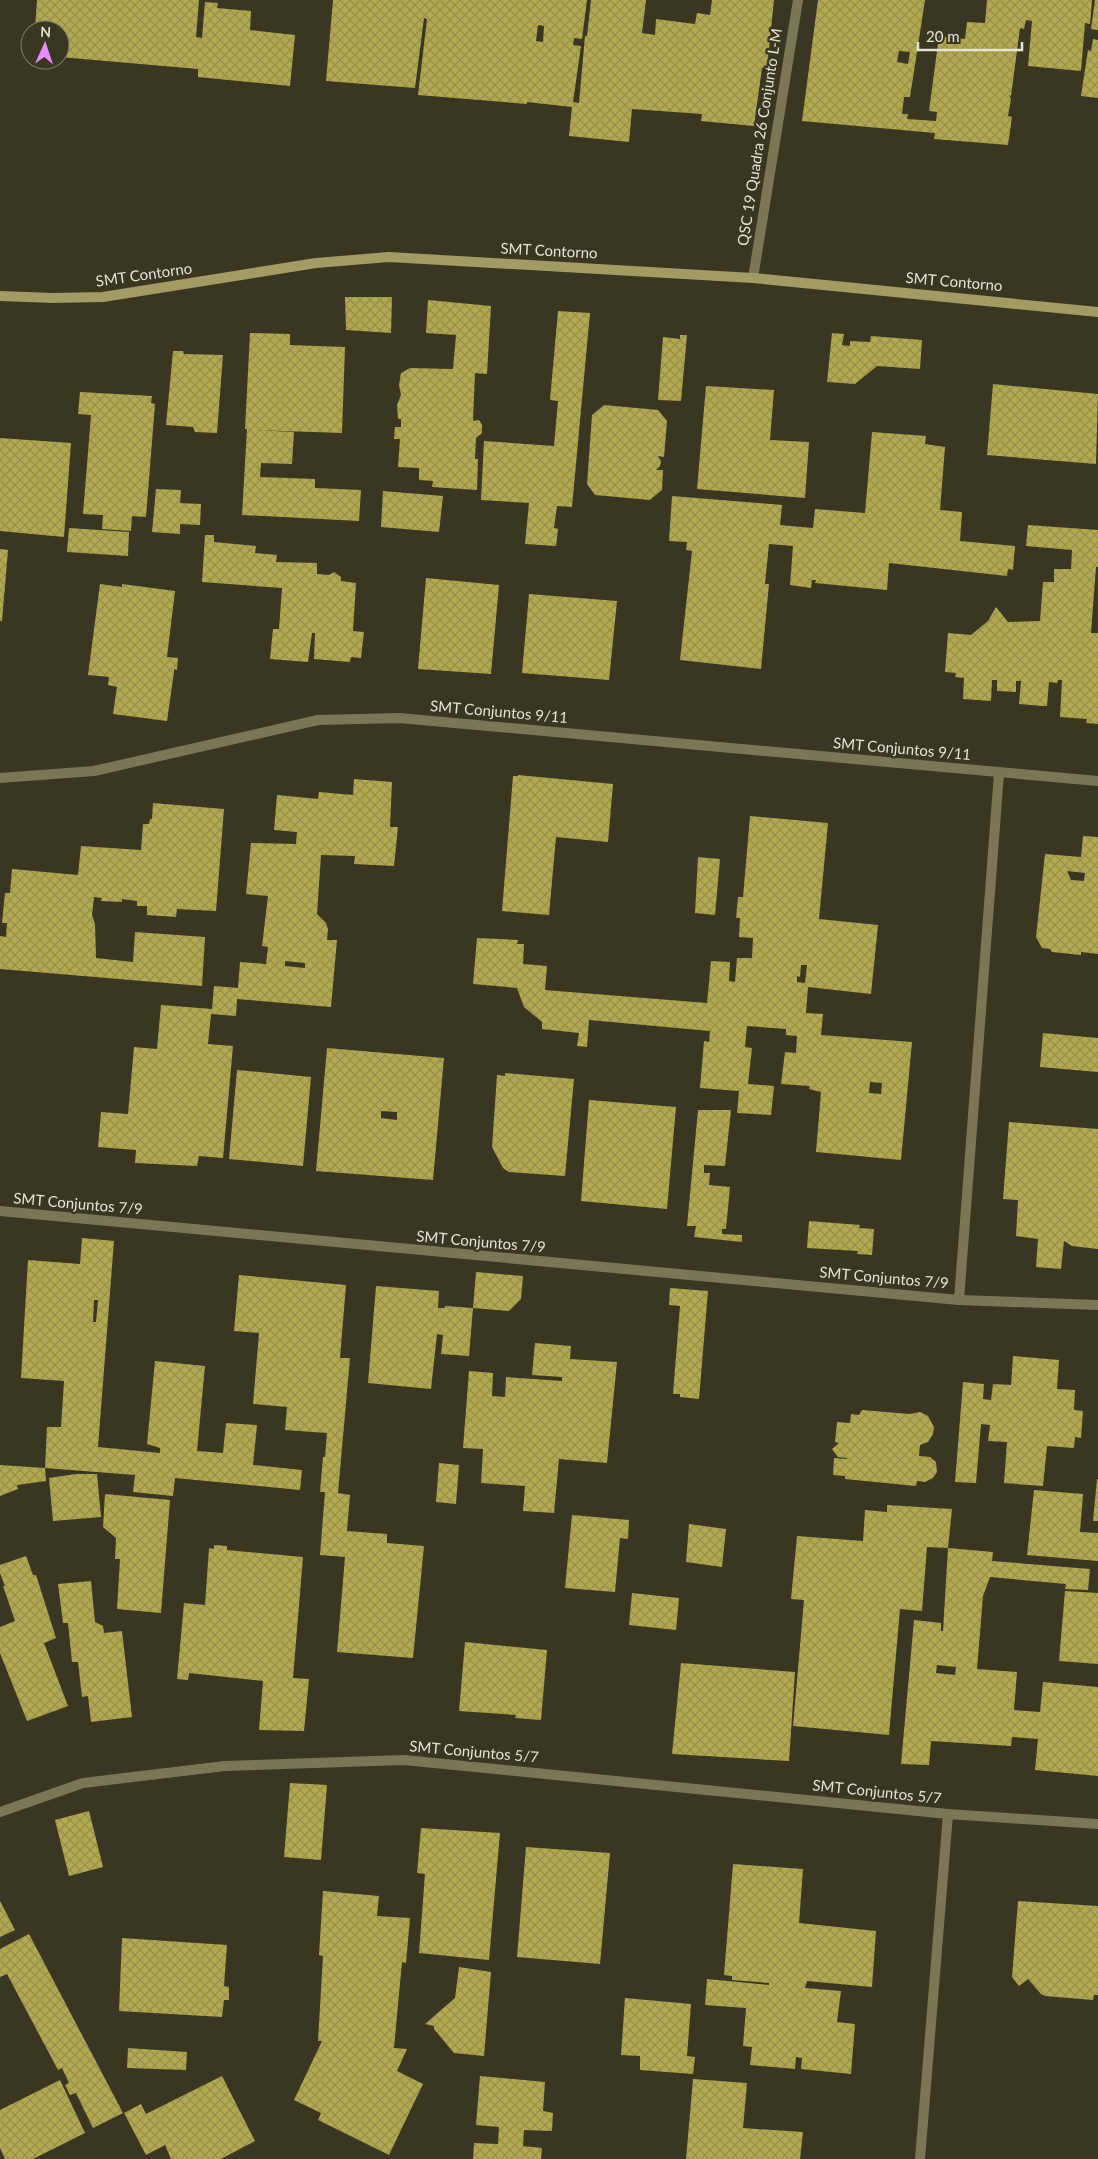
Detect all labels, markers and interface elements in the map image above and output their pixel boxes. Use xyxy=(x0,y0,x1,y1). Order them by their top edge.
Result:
north arrow xyxy=(20,20,70,70)
scale bar xyxy=(918,20,1022,52)
text: N xyxy=(40,23,52,40)
street label: QSC 19 Quadra 26 Conjunto L-M xyxy=(733,27,785,247)
text: 20 m xyxy=(926,27,960,45)
street label: SMT Contorno xyxy=(500,238,598,262)
street label: SMT Contorno xyxy=(95,258,193,290)
street label: SMT Contorno xyxy=(905,268,1003,294)
street label: SMT Conjuntos 9/11 xyxy=(429,696,569,726)
street label: SMT Conjuntos 9/11 xyxy=(832,733,972,763)
street label: SMT Conjuntos 7/9 xyxy=(13,1188,143,1218)
street label: SMT Conjuntos 7/9 xyxy=(416,1226,546,1256)
street label: SMT Conjuntos 7/9 xyxy=(819,1262,949,1292)
street label: SMT Conjuntos 5/7 xyxy=(409,1736,540,1766)
street label: SMT Conjuntos 5/7 xyxy=(812,1775,943,1807)

